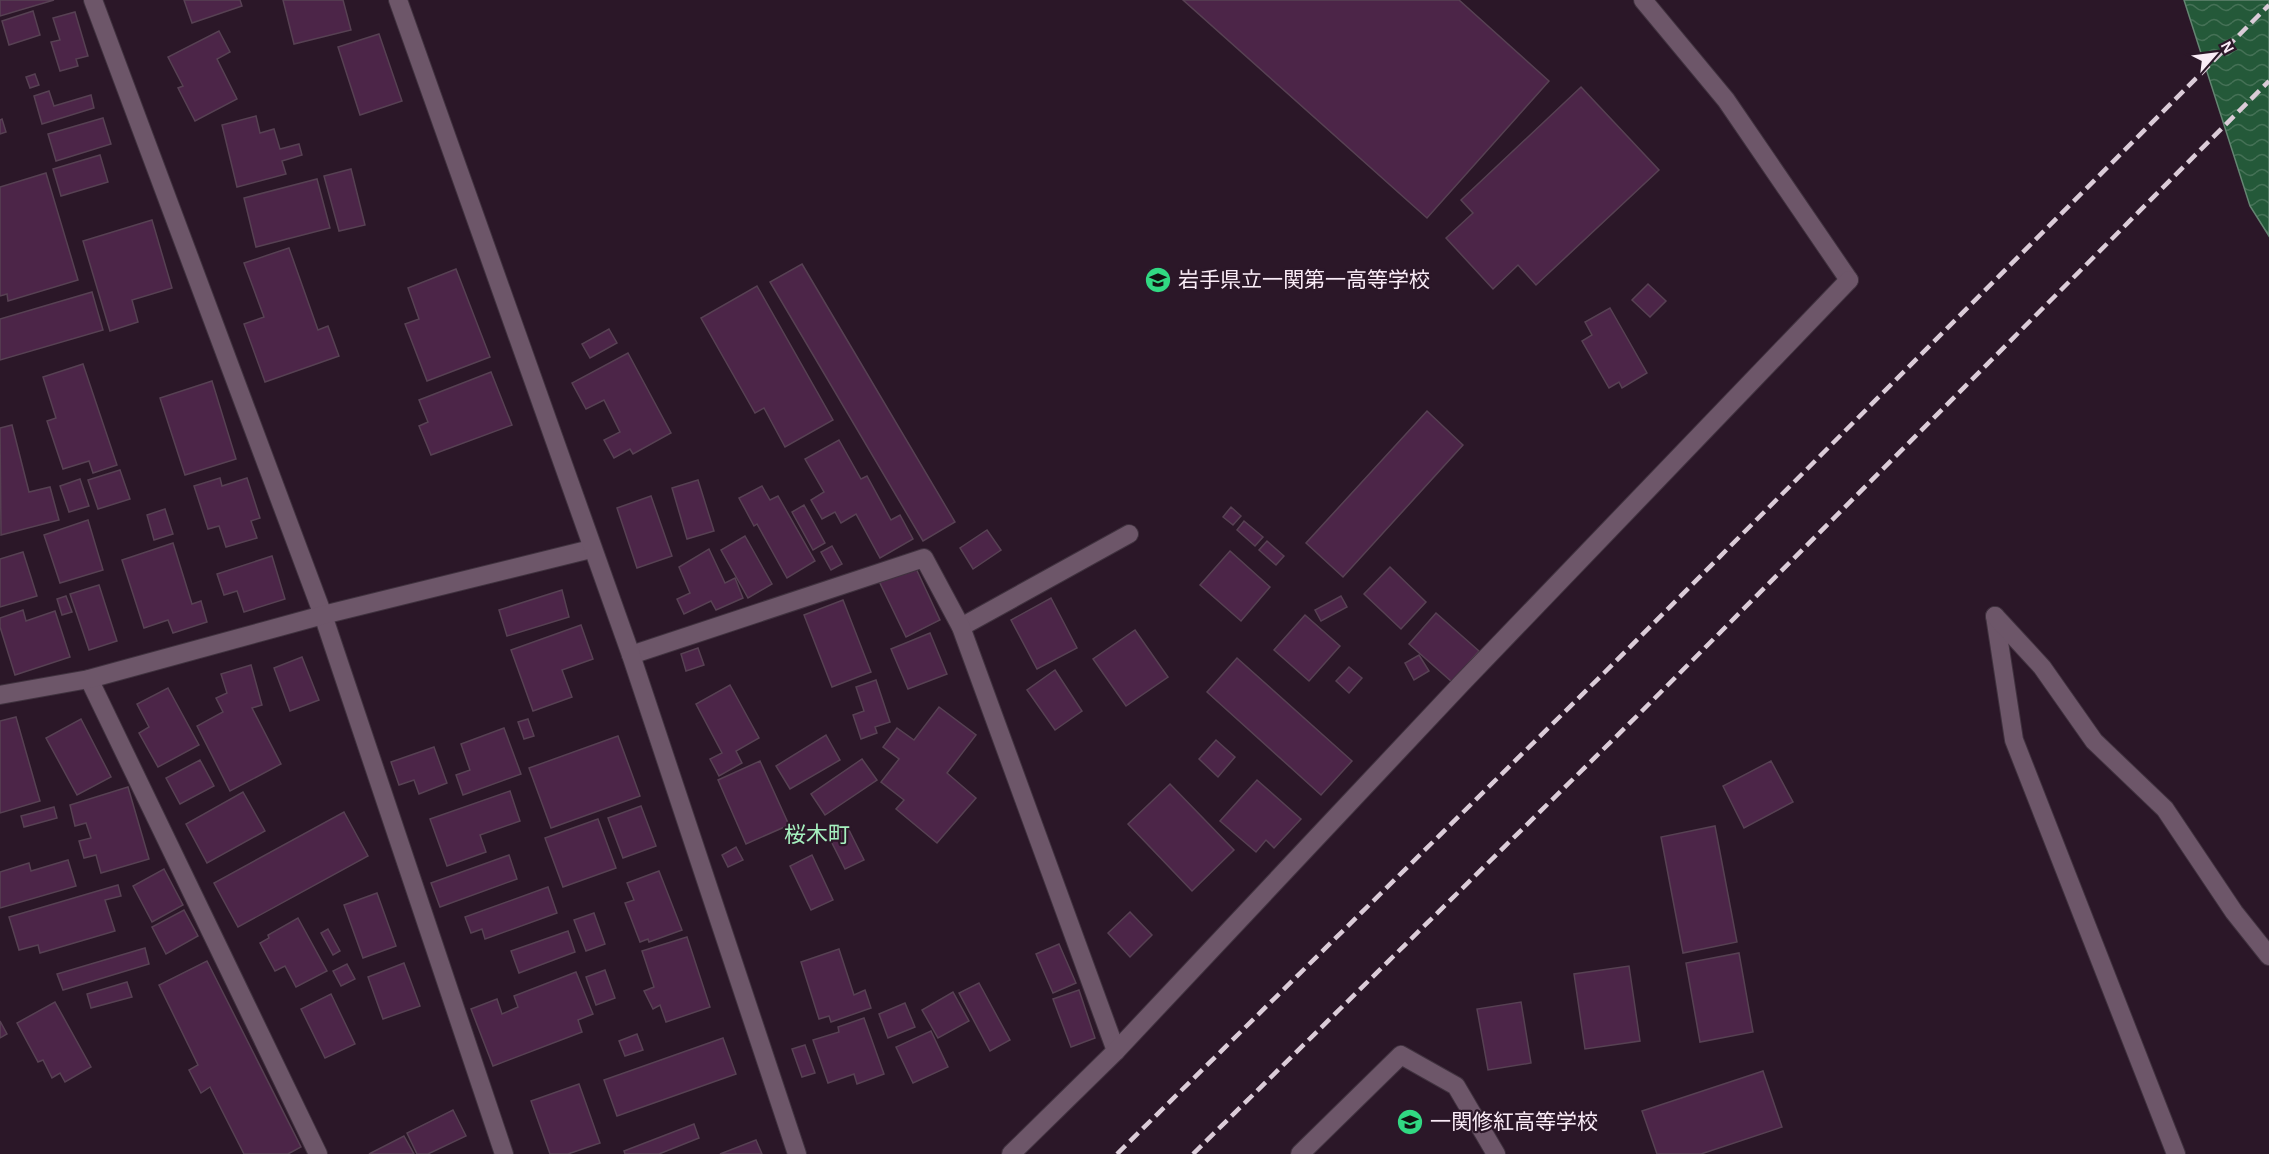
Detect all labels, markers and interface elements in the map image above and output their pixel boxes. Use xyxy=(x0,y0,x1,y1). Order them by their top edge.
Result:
north arrow xyxy=(2185,24,2245,84)
text: N xyxy=(2218,39,2237,56)
school or university icon: 岩手県立一関第一高等学校 xyxy=(1143,265,1173,295)
place label: 岩手県立一関第一高等学校 xyxy=(1178,269,1430,291)
district label: 桜木町 xyxy=(784,823,850,846)
school or university icon: 一関修紅高等学校 xyxy=(1395,1107,1425,1137)
place label: 一関修紅高等学校 xyxy=(1430,1111,1598,1133)

